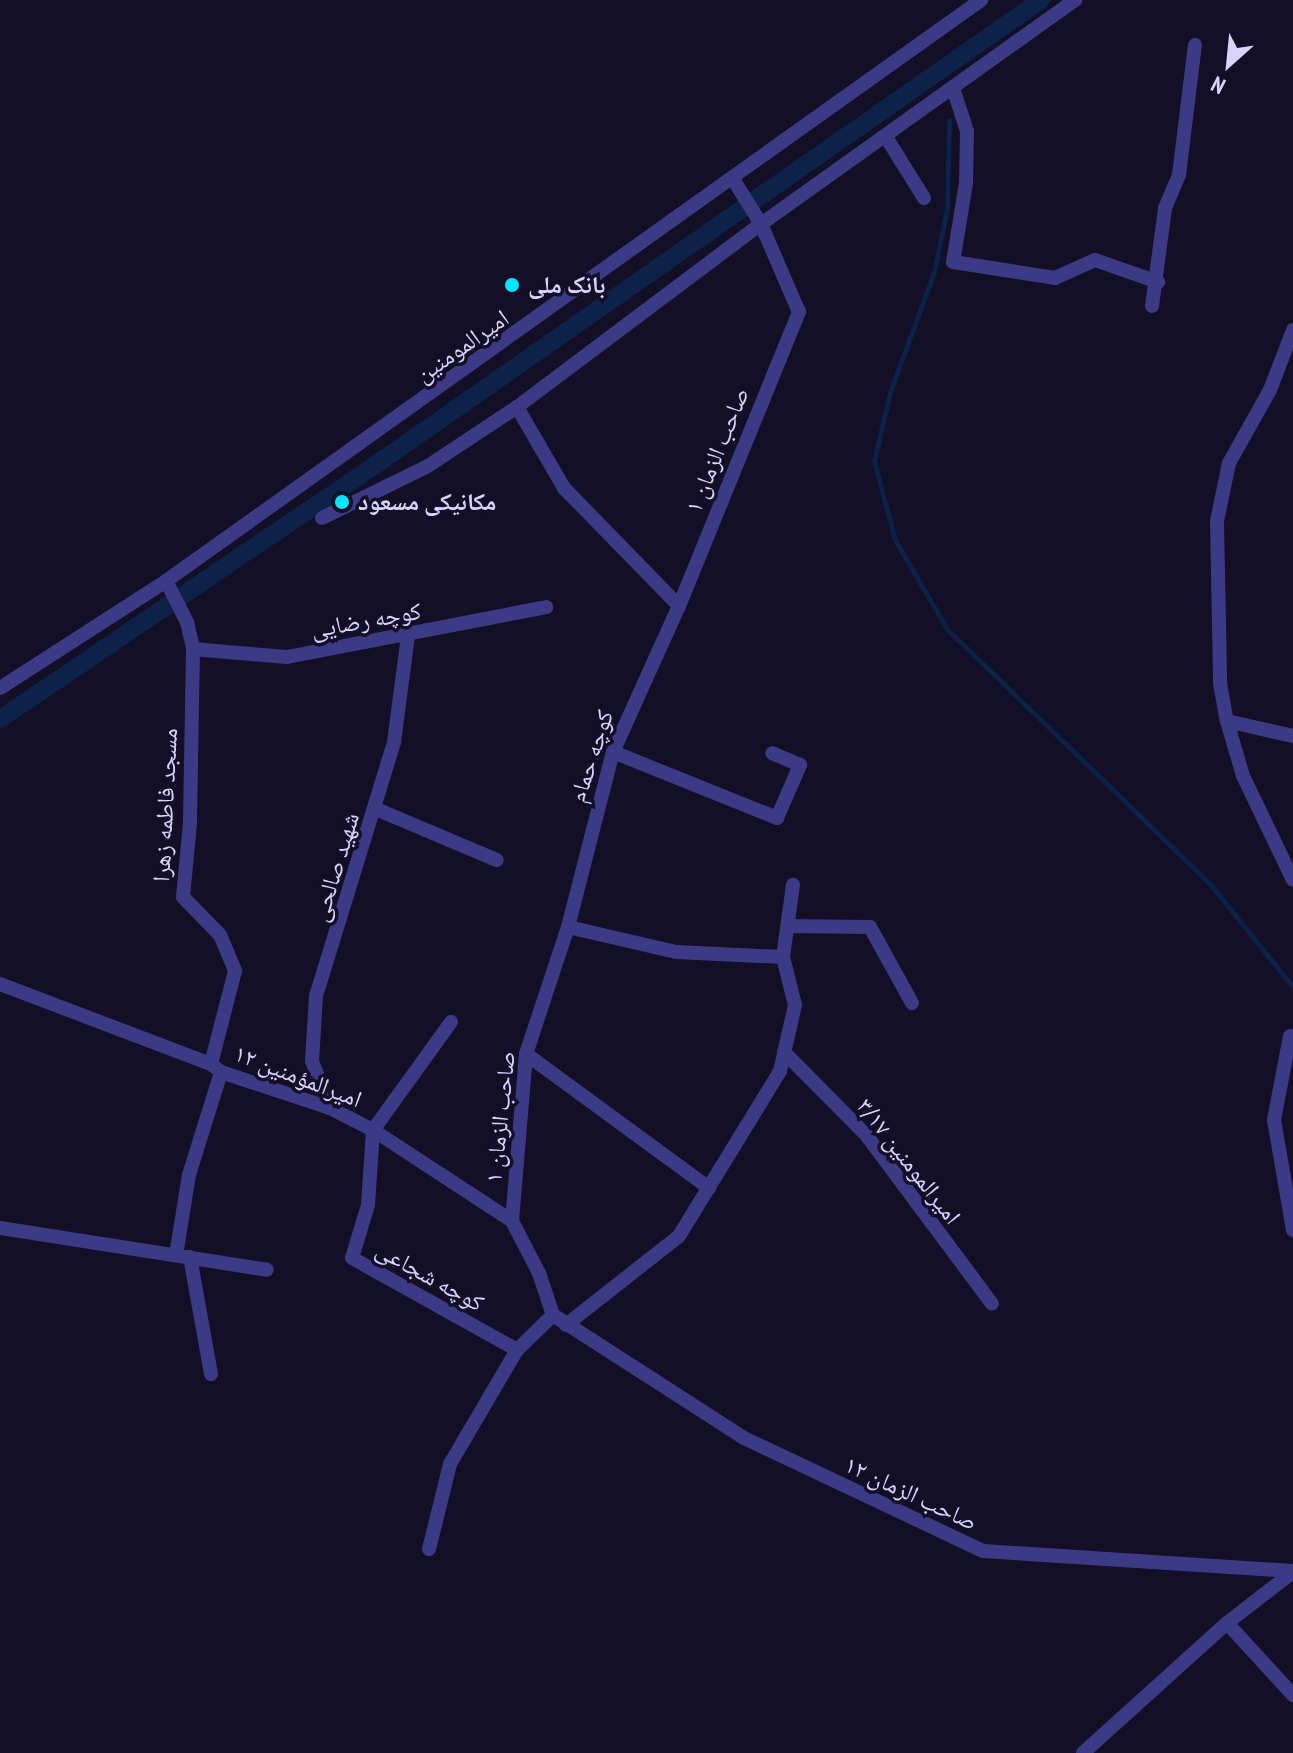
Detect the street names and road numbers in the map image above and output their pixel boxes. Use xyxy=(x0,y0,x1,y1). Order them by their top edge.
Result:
street label: امیرالمومنین xyxy=(410,303,514,389)
street label: صاحب الزمان ۱ xyxy=(679,383,755,517)
street label: کوچه رضایی xyxy=(309,596,423,644)
street label: کوچه حمام xyxy=(563,706,619,806)
street label: مسجد فاطمه زهرا xyxy=(147,727,183,883)
street label: شهید صالحی xyxy=(305,809,365,925)
street label: امیرالمؤمنین ۱۲ xyxy=(230,1039,366,1113)
street label: صاحب الزمان ۱ xyxy=(479,1050,521,1184)
street label: امیرالمومنین ۳/۱۷ xyxy=(851,1092,967,1230)
street label: کوچه شجاعی xyxy=(371,1235,489,1317)
street label: صاحب الزمان ۱۲ xyxy=(840,1450,982,1536)

